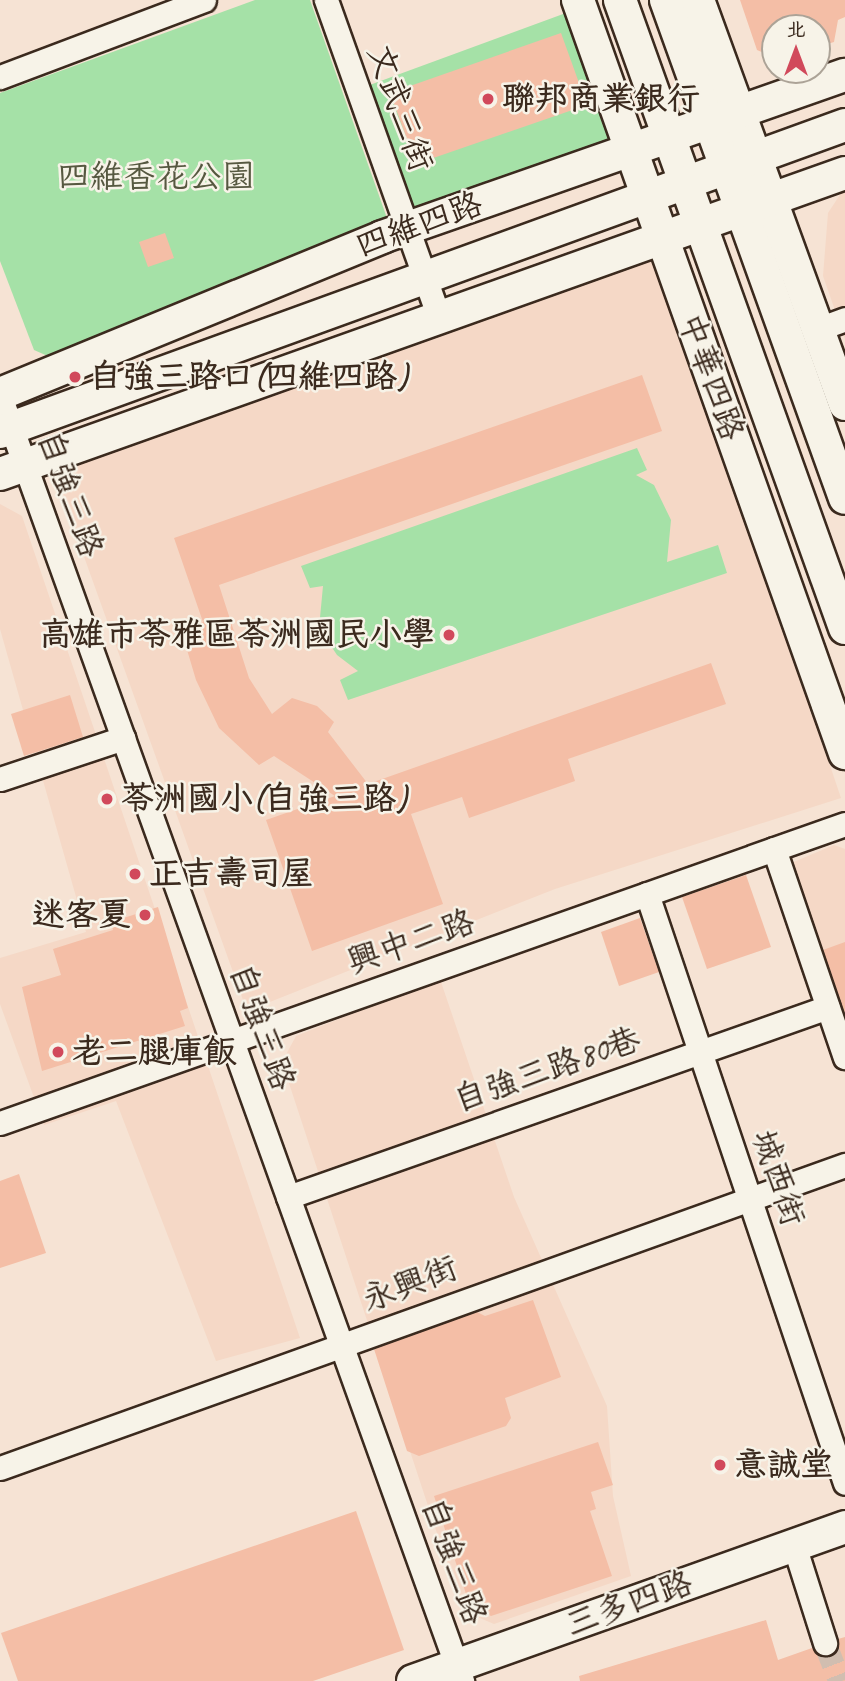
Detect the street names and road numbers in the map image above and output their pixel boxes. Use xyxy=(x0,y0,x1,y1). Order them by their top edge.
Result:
street label: 文武三街 xyxy=(359,39,441,177)
street label: 四維四路 xyxy=(350,184,488,266)
street label: 中華四路 xyxy=(670,308,752,446)
street label: 自強三路 xyxy=(29,425,111,563)
street label: 興中二路 xyxy=(342,902,480,982)
street label: 自強三路 xyxy=(221,958,303,1096)
street label: 自強三路80巷 xyxy=(449,1020,645,1120)
street label: 城西街 xyxy=(743,1125,813,1231)
street label: 永興街 xyxy=(357,1248,463,1320)
street label: 自強三路 xyxy=(413,1492,495,1630)
street label: 三多四路 xyxy=(560,1563,698,1645)

